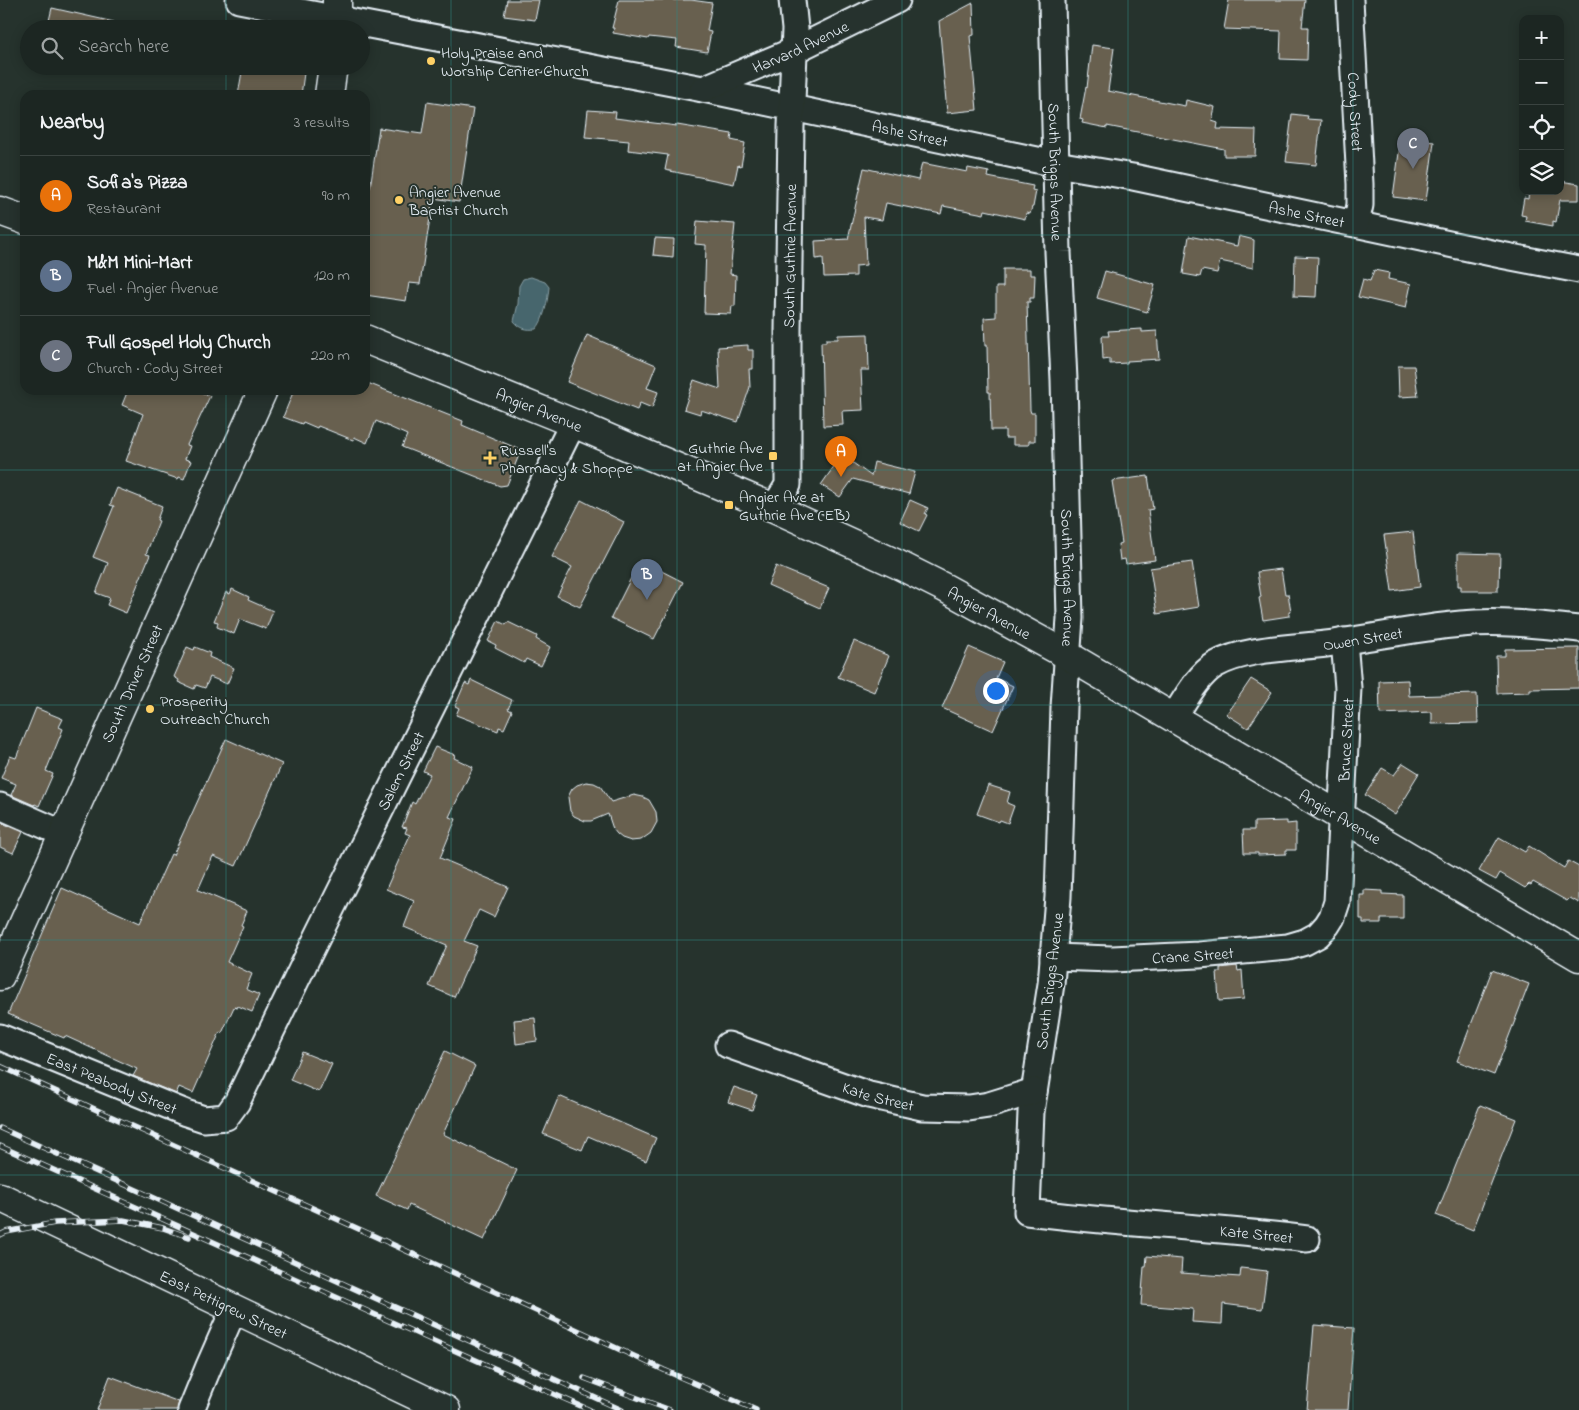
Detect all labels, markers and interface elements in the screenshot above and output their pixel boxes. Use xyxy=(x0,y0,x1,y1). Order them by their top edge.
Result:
street label: Harvard Avenue xyxy=(749,15,854,81)
map controls xyxy=(1519,15,1564,195)
button: + xyxy=(1519,15,1564,60)
search box xyxy=(20,20,370,75)
icon: search xyxy=(38,34,66,62)
text: Search here xyxy=(78,34,169,61)
place label: Holy Praise and Worship Center Church xyxy=(441,42,589,84)
marker: Holy Praise and Worship Center Church xyxy=(425,55,437,67)
button: − xyxy=(1519,60,1564,105)
street label: Cody Street xyxy=(1340,72,1368,153)
street label: South Briggs Avenue xyxy=(1040,103,1068,242)
button: locate xyxy=(1519,105,1564,150)
text: Nearby xyxy=(40,108,104,138)
text: 3 results xyxy=(294,111,350,135)
street label: Ashe Street xyxy=(869,115,950,155)
pin: C xyxy=(1397,128,1429,169)
button: layers xyxy=(1519,150,1564,195)
text: Sofia's Pizza xyxy=(87,170,187,197)
place label: Angier Avenue Baptist Church xyxy=(408,181,508,223)
street label: South Guthrie Avenue xyxy=(778,183,804,328)
text: A xyxy=(51,184,61,208)
text: 90 m xyxy=(322,184,350,208)
marker: Angier Avenue Baptist Church xyxy=(393,194,405,206)
street label: Ashe Street xyxy=(1266,196,1347,236)
text: Restaurant xyxy=(87,197,161,221)
text: M&M Mini-Mart xyxy=(87,250,192,277)
text: B xyxy=(51,264,61,288)
text: 120 m xyxy=(314,264,350,288)
text: Fuel · Angier Avenue xyxy=(87,277,218,301)
text: Full Gospel Holy Church xyxy=(87,330,271,357)
text: C xyxy=(52,344,60,368)
text: 220 m xyxy=(311,344,350,368)
text: Church · Cody Street xyxy=(87,357,223,381)
street label: Angier Avenue xyxy=(491,383,587,440)
pin: A xyxy=(825,436,857,477)
place label: Guthrie Ave at Angier Ave xyxy=(677,437,764,479)
place label: Russell's Pharmacy & Shoppe xyxy=(500,439,633,481)
marker: Guthrie Ave at Angier Ave xyxy=(767,450,779,462)
marker: Russell's Pharmacy & Shoppe xyxy=(484,452,496,464)
place label: Angier Ave at Guthrie Ave (EB) xyxy=(739,486,850,528)
marker: Angier Ave at Guthrie Ave (EB) xyxy=(723,499,735,511)
street label: South Briggs Avenue xyxy=(1053,509,1080,648)
pin: B xyxy=(631,559,663,600)
street label: Angier Avenue xyxy=(942,581,1035,647)
street label: South Driver Street xyxy=(96,620,171,747)
street label: Owen Street xyxy=(1322,622,1405,658)
your location xyxy=(983,678,1009,704)
place label: Prosperity Outreach Church xyxy=(160,690,270,732)
street label: Bruce Street xyxy=(1333,697,1361,783)
marker: Prosperity Outreach Church xyxy=(144,703,156,715)
street label: Salem Street xyxy=(372,727,432,815)
street label: Angier Avenue xyxy=(1294,784,1386,852)
street label: South Briggs Avenue xyxy=(1031,911,1071,1051)
street label: Crane Street xyxy=(1152,942,1236,971)
street label: East Peabody Street xyxy=(42,1047,181,1122)
street label: Kate Street xyxy=(839,1076,917,1119)
street label: Kate Street xyxy=(1219,1220,1295,1251)
street label: East Pettigrew Street xyxy=(155,1265,291,1347)

